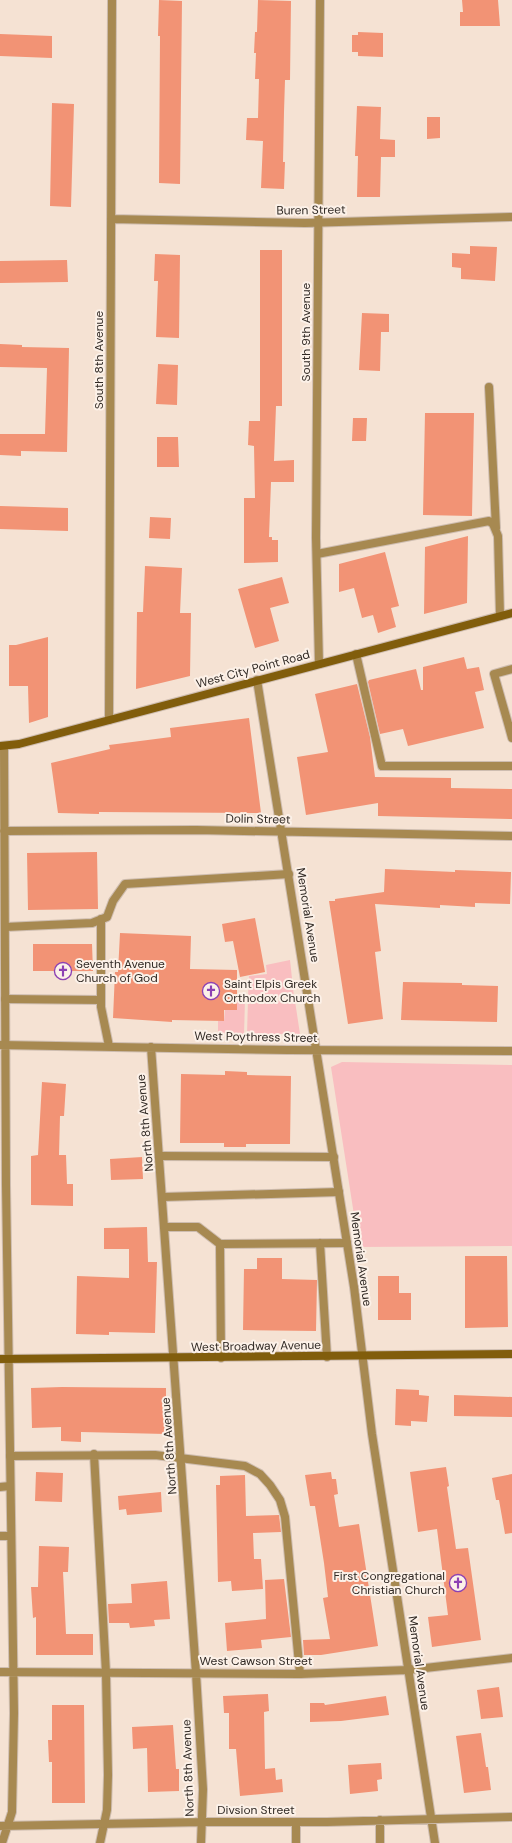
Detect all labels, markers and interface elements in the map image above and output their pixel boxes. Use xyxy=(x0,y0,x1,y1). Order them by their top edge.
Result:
street label: Buren Street xyxy=(276,201,346,219)
street label: South 9th Avenue xyxy=(298,282,314,381)
street label: South 8th Avenue xyxy=(91,311,107,409)
street label: West City Point Road xyxy=(194,646,312,692)
street label: Dolin Street xyxy=(225,810,291,828)
street label: Memorial Avenue xyxy=(293,867,323,963)
place label: Seventh Avenue Church of God xyxy=(76,956,165,986)
church icon: Seventh Avenue Church of God xyxy=(53,961,73,981)
place label: Saint Elpis Greek Orthodox Church xyxy=(224,976,320,1006)
church icon: Saint Elpis Greek Orthodox Church xyxy=(201,981,221,1001)
street label: West Poythress Street xyxy=(194,1028,318,1046)
street label: North 8th Avenue xyxy=(133,1074,157,1172)
street label: Memorial Avenue xyxy=(346,1211,376,1307)
street label: West Broadway Avenue xyxy=(191,1337,321,1355)
street label: North 8th Avenue xyxy=(158,1397,180,1495)
place label: First Congregational Christian Church xyxy=(333,1568,445,1598)
church icon: First Congregational Christian Church xyxy=(448,1573,468,1593)
street label: Memorial Avenue xyxy=(404,1615,434,1711)
street label: West Cawson Street xyxy=(200,1653,313,1669)
street label: North 8th Avenue xyxy=(178,1719,198,1817)
street label: Divsion Street xyxy=(217,1802,295,1818)

